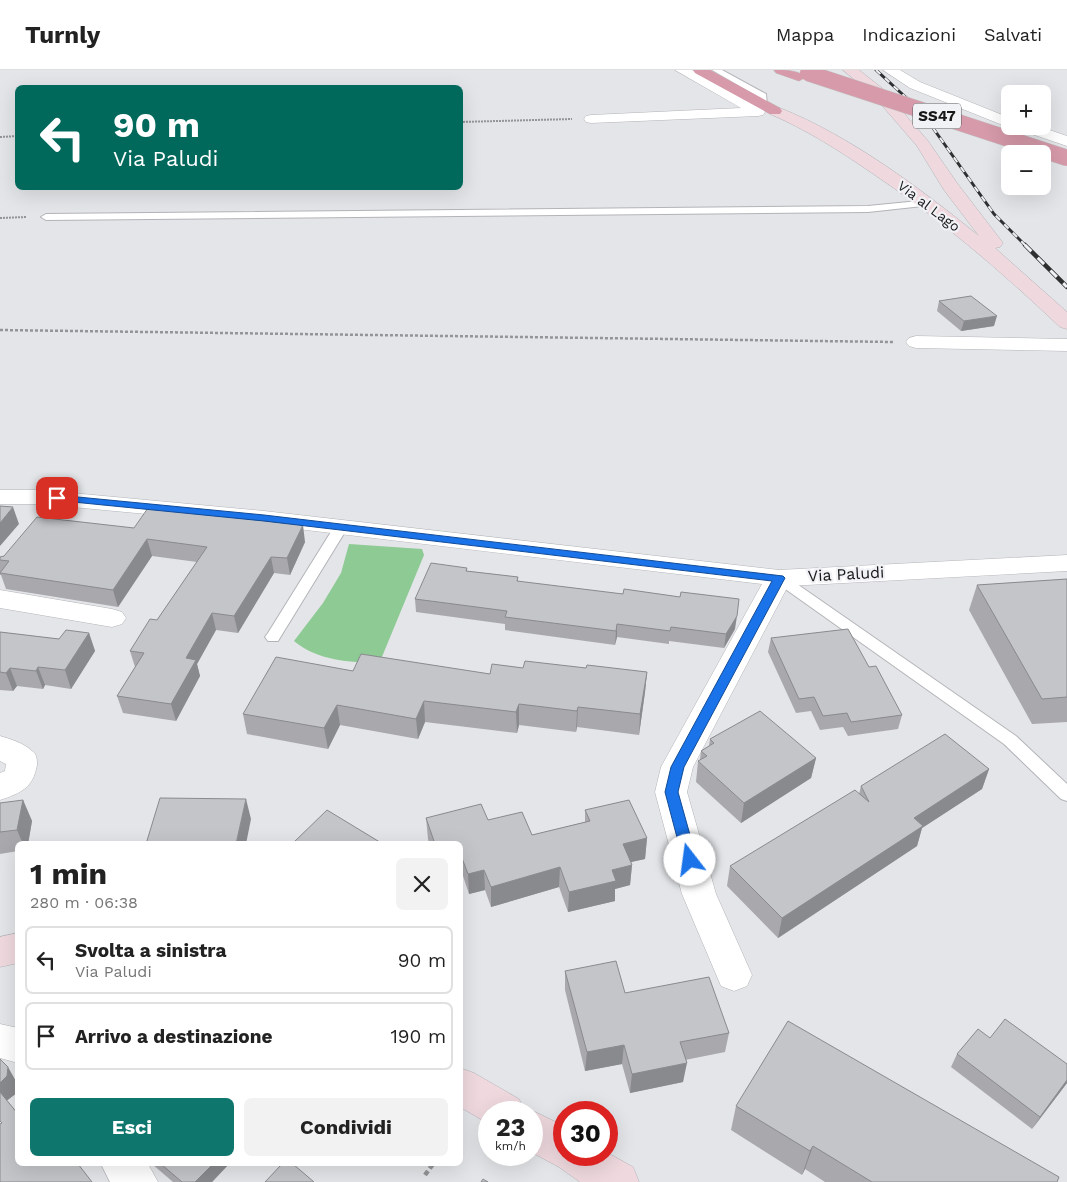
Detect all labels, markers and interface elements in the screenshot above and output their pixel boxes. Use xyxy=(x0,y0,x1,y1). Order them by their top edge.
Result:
text: Turnly xyxy=(25,21,100,49)
text: Mappa xyxy=(776,24,834,45)
text: Indicazioni xyxy=(862,24,956,45)
text: Salvati xyxy=(984,24,1042,45)
map controls xyxy=(1001,85,1051,195)
button: + xyxy=(1001,85,1051,135)
text: 90 m xyxy=(113,104,200,146)
road number: SS47 xyxy=(913,104,961,128)
icon: left xyxy=(30,105,95,170)
button: − xyxy=(1001,145,1051,195)
text: Via Paludi xyxy=(113,146,218,171)
street label: Via al Lago xyxy=(895,177,963,235)
pin xyxy=(36,477,78,519)
icon: arrive xyxy=(43,484,71,512)
street label: Via Paludi xyxy=(807,563,885,585)
position arrow xyxy=(663,833,715,885)
text: 1 min xyxy=(30,856,107,891)
button: close xyxy=(396,858,448,910)
text: 280 m · 06:38 xyxy=(30,893,138,912)
text: Svolta a sinistra xyxy=(75,939,226,962)
icon: left xyxy=(32,946,60,974)
text: 90 m xyxy=(398,949,446,972)
text: Via Paludi xyxy=(75,962,152,981)
icon: arrive xyxy=(32,1022,60,1050)
text: Arrivo a destinazione xyxy=(75,1025,272,1048)
text: 190 m xyxy=(390,1025,446,1048)
button: Esci xyxy=(30,1098,234,1156)
button: Condividi xyxy=(244,1098,448,1156)
speed limit sign: 30 xyxy=(553,1101,618,1166)
text: 23 xyxy=(496,1113,525,1142)
text: km/h xyxy=(495,1139,526,1153)

